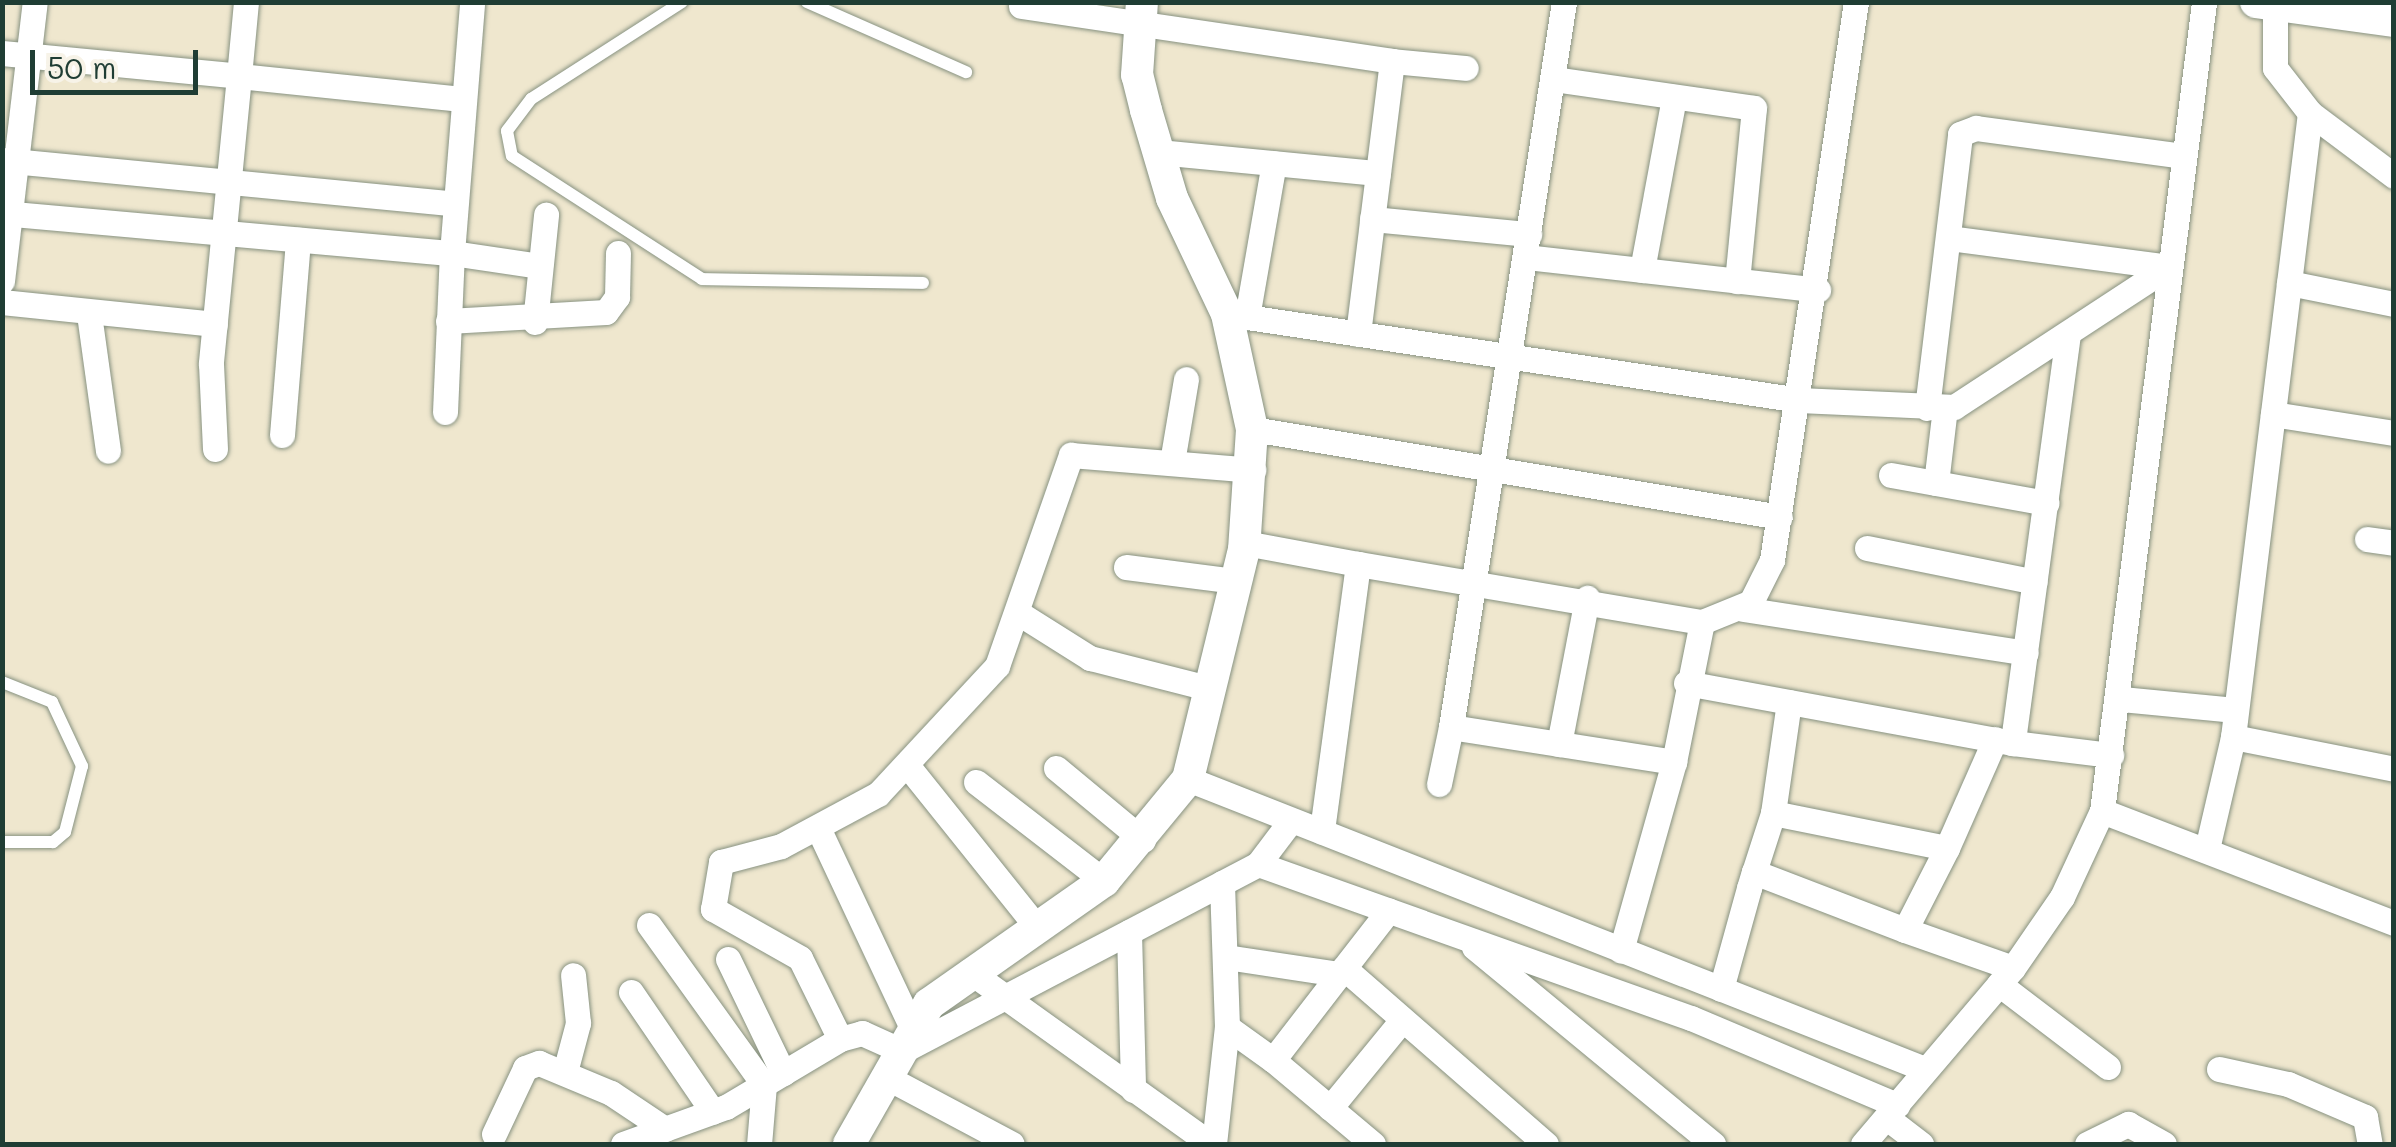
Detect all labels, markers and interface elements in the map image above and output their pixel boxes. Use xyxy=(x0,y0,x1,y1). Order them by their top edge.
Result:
scale bar xyxy=(35,30,202,92)
text: 50 m xyxy=(47,47,117,87)

